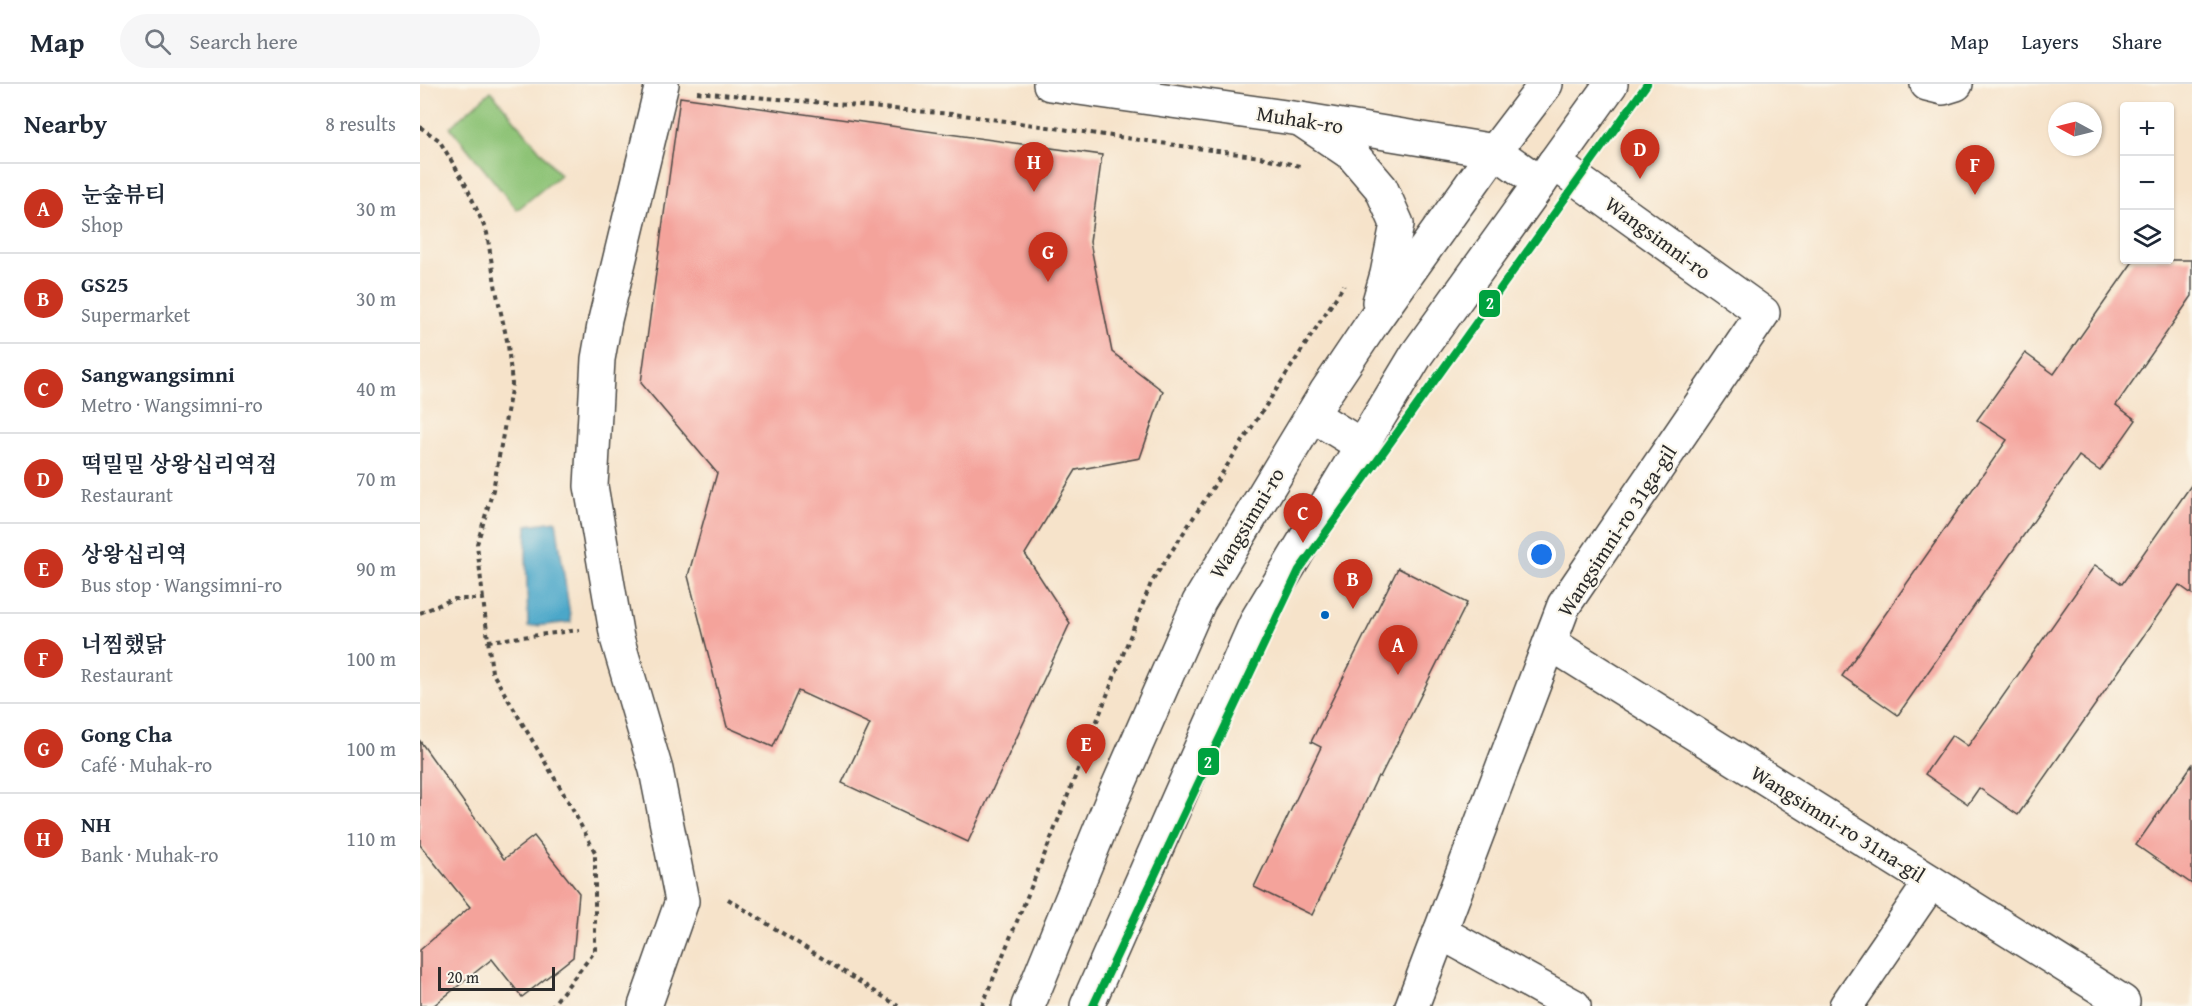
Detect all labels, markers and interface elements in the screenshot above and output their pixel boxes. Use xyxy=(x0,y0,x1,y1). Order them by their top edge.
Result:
search box xyxy=(120,14,540,68)
text: Map xyxy=(30,21,84,62)
icon: search xyxy=(141,25,174,58)
text: Search here xyxy=(189,25,298,57)
text: Map xyxy=(1950,26,1989,57)
text: Layers xyxy=(2022,26,2079,57)
text: Share xyxy=(2112,26,2162,57)
street label: Muhak-ro xyxy=(1255,97,1346,142)
north arrow xyxy=(2048,102,2102,156)
map controls xyxy=(2120,102,2174,264)
button: + xyxy=(2120,102,2174,156)
text: Nearby xyxy=(24,104,107,143)
text: 8 results xyxy=(325,109,396,138)
pin: D xyxy=(1620,130,1660,179)
pin: H xyxy=(1014,142,1054,192)
pin: F xyxy=(1956,146,1994,195)
button: − xyxy=(2120,156,2174,210)
text: 눈숲뷰티 xyxy=(81,178,166,210)
street label: Wangsimni-ro xyxy=(1599,188,1718,287)
text: A xyxy=(37,194,50,223)
text: 30 m xyxy=(356,194,396,223)
text: Shop xyxy=(81,210,123,239)
button: layers xyxy=(2120,210,2174,264)
pin: G xyxy=(1028,232,1068,282)
text: GS25 xyxy=(81,268,129,300)
text: B xyxy=(37,284,50,313)
text: 30 m xyxy=(356,284,396,313)
line badge: 2 xyxy=(1478,289,1501,318)
text: 2 xyxy=(1486,291,1494,315)
text: Supermarket xyxy=(81,300,190,329)
text: Sangwangsimni xyxy=(81,358,235,390)
text: C xyxy=(38,374,49,403)
text: 40 m xyxy=(356,374,396,403)
text: Metro · Wangsimni-ro xyxy=(81,390,263,419)
street label: Wangsimni-ro 31ga-gil xyxy=(1549,439,1684,623)
text: 떡밀밀 상왕십리역점 xyxy=(81,448,277,480)
street label: Wangsimni-ro xyxy=(1201,461,1292,584)
text: D xyxy=(37,464,50,493)
text: 70 m xyxy=(356,464,396,493)
text: Restaurant xyxy=(81,480,173,509)
pin: C xyxy=(1284,494,1322,543)
text: 상왕십리역 xyxy=(81,538,187,570)
your location xyxy=(1527,540,1556,569)
text: E xyxy=(38,554,49,583)
text: 90 m xyxy=(356,554,396,583)
pin: B xyxy=(1334,560,1372,609)
text: Bus stop · Wangsimni-ro xyxy=(81,570,282,599)
unlabelled marker xyxy=(1319,609,1331,621)
pin: A xyxy=(1378,626,1418,675)
text: 너찜했닭 xyxy=(81,628,166,660)
text: F xyxy=(38,644,49,673)
text: 100 m xyxy=(346,644,396,673)
text: Restaurant xyxy=(81,660,173,689)
text: Gong Cha xyxy=(81,718,172,750)
pin: E xyxy=(1066,724,1106,774)
text: G xyxy=(37,734,50,763)
text: 100 m xyxy=(346,734,396,763)
line badge: 2 xyxy=(1197,747,1220,776)
text: Café · Muhak-ro xyxy=(81,750,212,779)
text: 2 xyxy=(1204,750,1212,774)
street label: Wangsimni-ro 31na-gil xyxy=(1745,757,1932,890)
text: NH xyxy=(81,808,111,840)
text: H xyxy=(37,824,50,853)
text: 110 m xyxy=(346,824,396,853)
text: Bank · Muhak-ro xyxy=(81,840,218,869)
scale bar xyxy=(438,964,555,992)
text: 20 m xyxy=(447,965,479,989)

